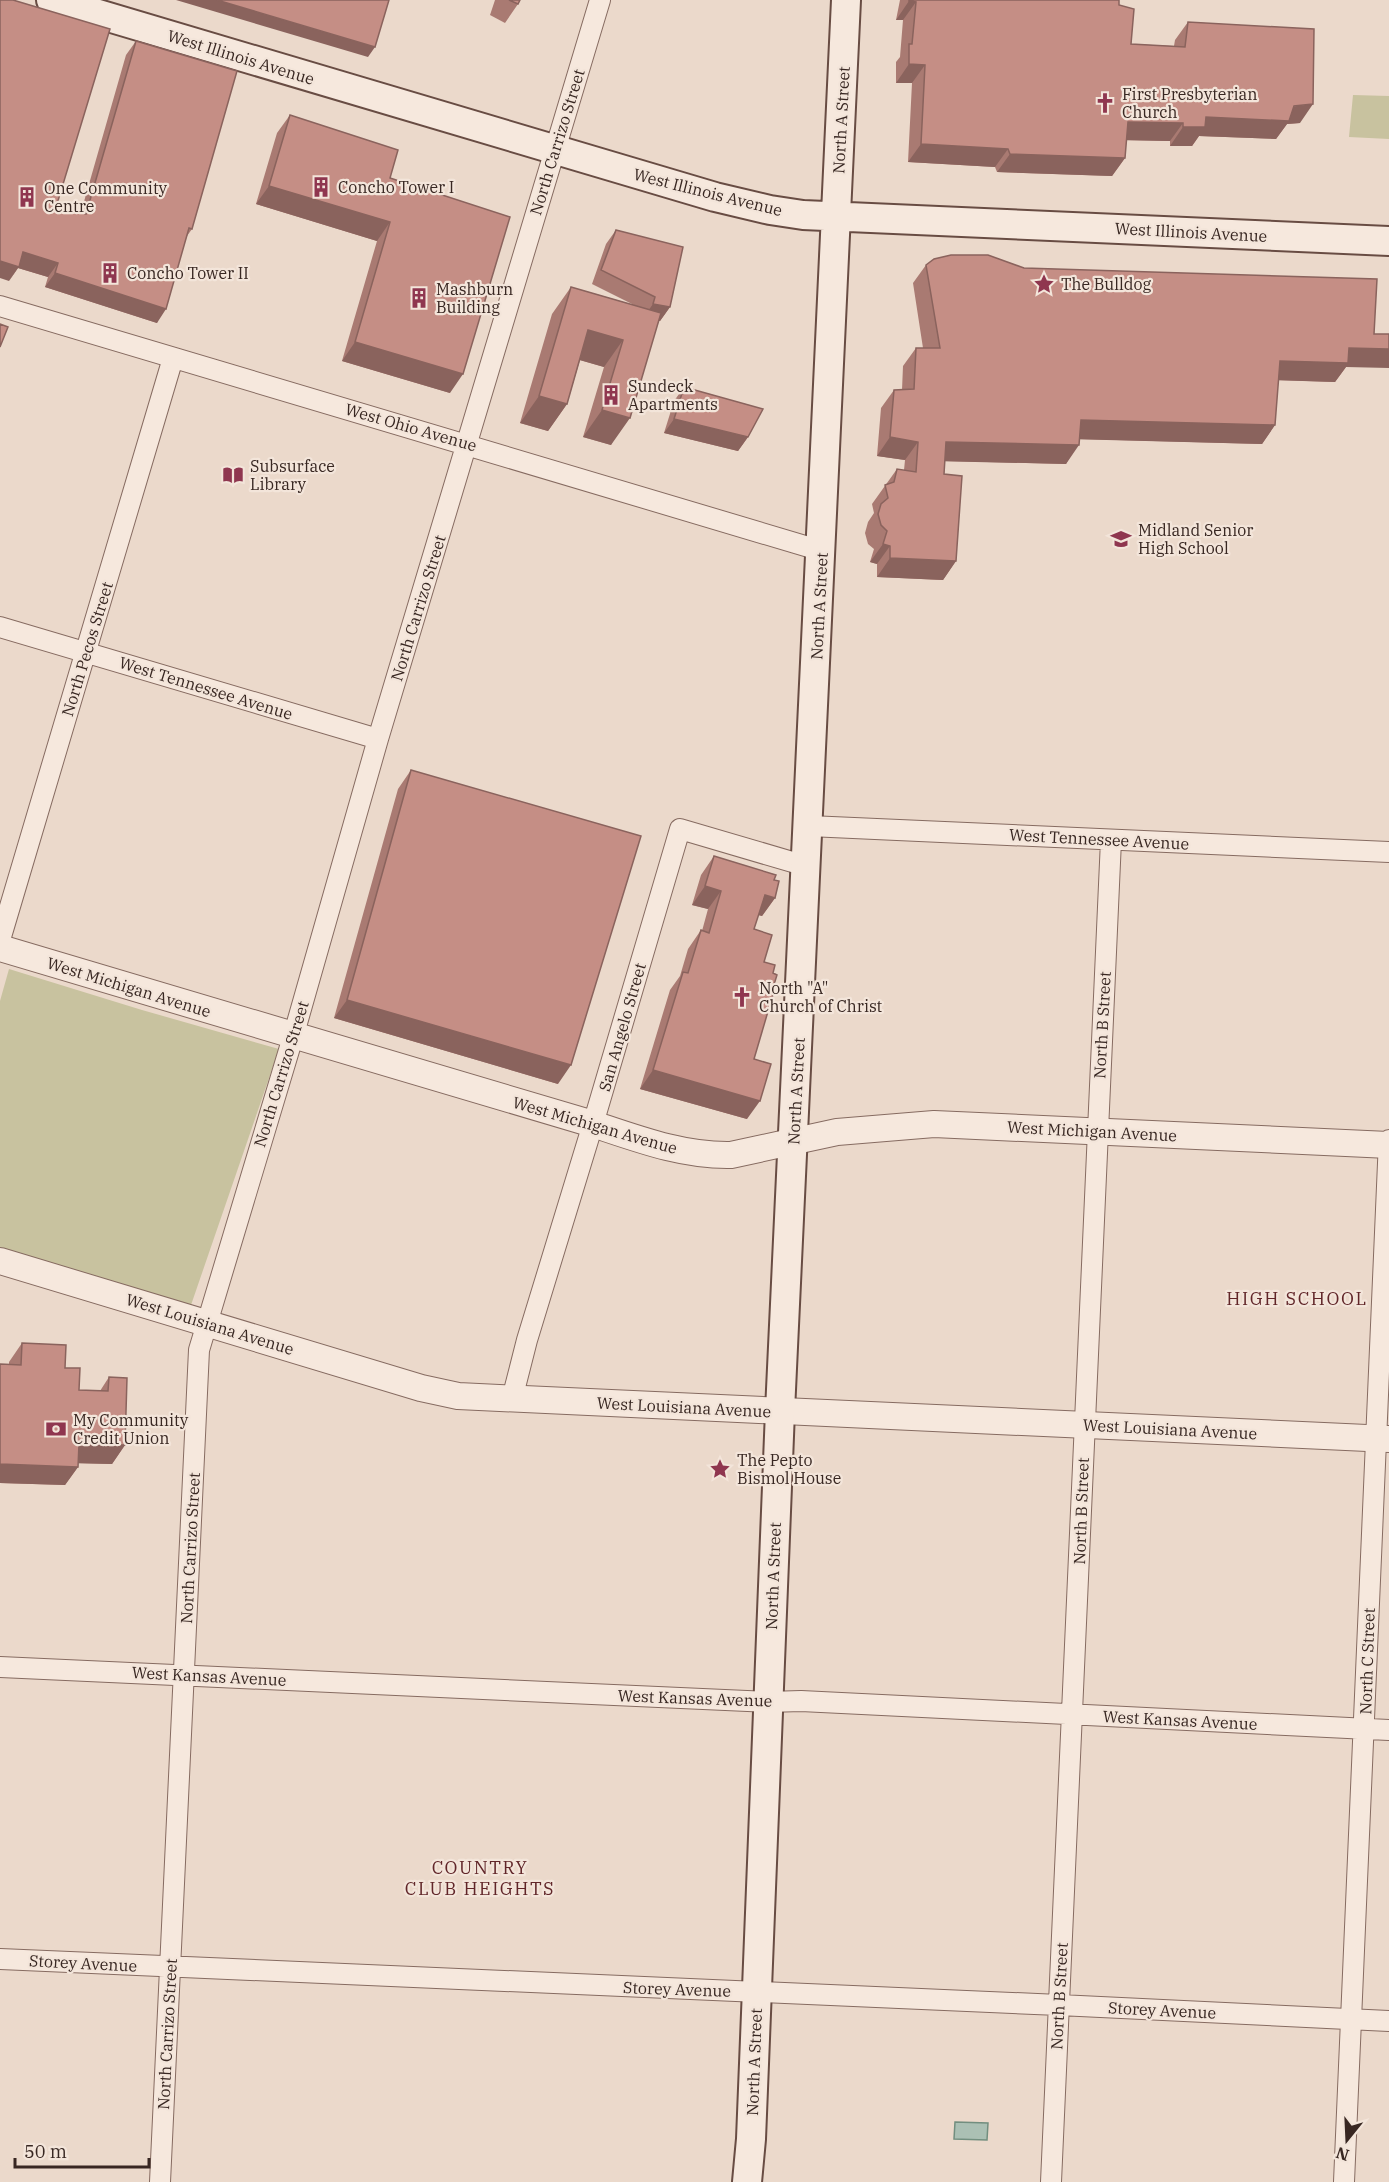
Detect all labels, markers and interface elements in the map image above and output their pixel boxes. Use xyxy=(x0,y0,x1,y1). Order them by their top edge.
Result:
street label: West Illinois Avenue xyxy=(165,25,317,89)
street label: North A Street xyxy=(828,65,854,174)
street label: North Carrizo Street xyxy=(525,66,589,218)
place label: First Presbyterian Church xyxy=(1122,84,1258,122)
church icon: First Presbyterian Church xyxy=(1093,91,1117,115)
street label: West Illinois Avenue xyxy=(632,164,784,220)
building icon: Concho Tower I xyxy=(309,175,333,199)
place label: Concho Tower I xyxy=(338,177,454,197)
place label: One Community Centre xyxy=(44,178,168,216)
building icon: One Community Centre xyxy=(15,185,39,209)
street label: West Illinois Avenue xyxy=(1114,218,1268,246)
building icon: Concho Tower II xyxy=(98,261,122,285)
place label: Concho Tower II xyxy=(127,263,249,283)
place icon: The Bulldog xyxy=(1032,272,1056,296)
place label: The Bulldog xyxy=(1061,274,1152,294)
place label: Mashburn Building xyxy=(436,279,513,317)
building icon: Mashburn Building xyxy=(407,286,431,310)
place label: Sundeck Apartments xyxy=(628,376,718,414)
building icon: Sundeck Apartments xyxy=(599,383,623,407)
street label: West Ohio Avenue xyxy=(343,399,479,455)
place label: Subsurface Library xyxy=(250,456,335,494)
library icon: Subsurface Library xyxy=(221,463,245,487)
place label: Midland Senior High School xyxy=(1138,520,1253,558)
school or university icon: Midland Senior High School xyxy=(1109,527,1133,551)
street label: North Carrizo Street xyxy=(386,532,450,684)
street label: North A Street xyxy=(806,551,832,660)
street label: North Pecos Street xyxy=(57,579,117,719)
street label: West Tennessee Avenue xyxy=(117,652,295,724)
street label: West Tennessee Avenue xyxy=(1008,824,1190,854)
street label: West Michigan Avenue xyxy=(45,953,213,1021)
street label: San Angelo Street xyxy=(594,960,650,1094)
street label: North B Street xyxy=(1089,971,1115,1079)
place label: North "A" Church of Christ xyxy=(759,978,883,1016)
church icon: North "A" Church of Christ xyxy=(730,985,754,1009)
street label: North Carrizo Street xyxy=(249,998,313,1150)
street label: North A Street xyxy=(783,1036,809,1145)
street label: West Michigan Avenue xyxy=(510,1092,680,1158)
street label: West Michigan Avenue xyxy=(1006,1117,1178,1145)
district label: HIGH SCHOOL xyxy=(1226,1287,1368,1310)
street label: West Louisiana Avenue xyxy=(124,1289,296,1359)
street label: West Louisiana Avenue xyxy=(596,1392,772,1422)
place label: My Community Credit Union xyxy=(73,1410,189,1448)
street label: West Louisiana Avenue xyxy=(1082,1414,1258,1444)
bank icon: My Community Credit Union xyxy=(44,1417,68,1441)
place label: The Pepto Bismol House xyxy=(737,1450,841,1488)
place icon: The Pepto Bismol House xyxy=(708,1457,732,1481)
street label: North B Street xyxy=(1069,1457,1093,1565)
street label: North Carrizo Street xyxy=(176,1471,204,1624)
street label: North A Street xyxy=(761,1522,785,1630)
street label: North C Street xyxy=(1355,1607,1379,1715)
street label: West Kansas Avenue xyxy=(131,1662,287,1690)
street label: West Kansas Avenue xyxy=(617,1685,773,1711)
street label: West Kansas Avenue xyxy=(1102,1706,1258,1734)
district label: COUNTRY CLUB HEIGHTS xyxy=(405,1856,555,1900)
street label: North B Street xyxy=(1046,1942,1072,2050)
street label: Storey Avenue xyxy=(28,1950,138,1976)
street label: North Carrizo Street xyxy=(153,1957,181,2110)
street label: Storey Avenue xyxy=(623,1977,731,2001)
street label: Storey Avenue xyxy=(1107,1997,1217,2023)
street label: North A Street xyxy=(742,2008,766,2116)
north arrow xyxy=(1317,2110,1377,2170)
scale bar xyxy=(15,2131,148,2169)
text: 50 m xyxy=(24,2140,67,2163)
text: N xyxy=(1333,2143,1351,2166)

